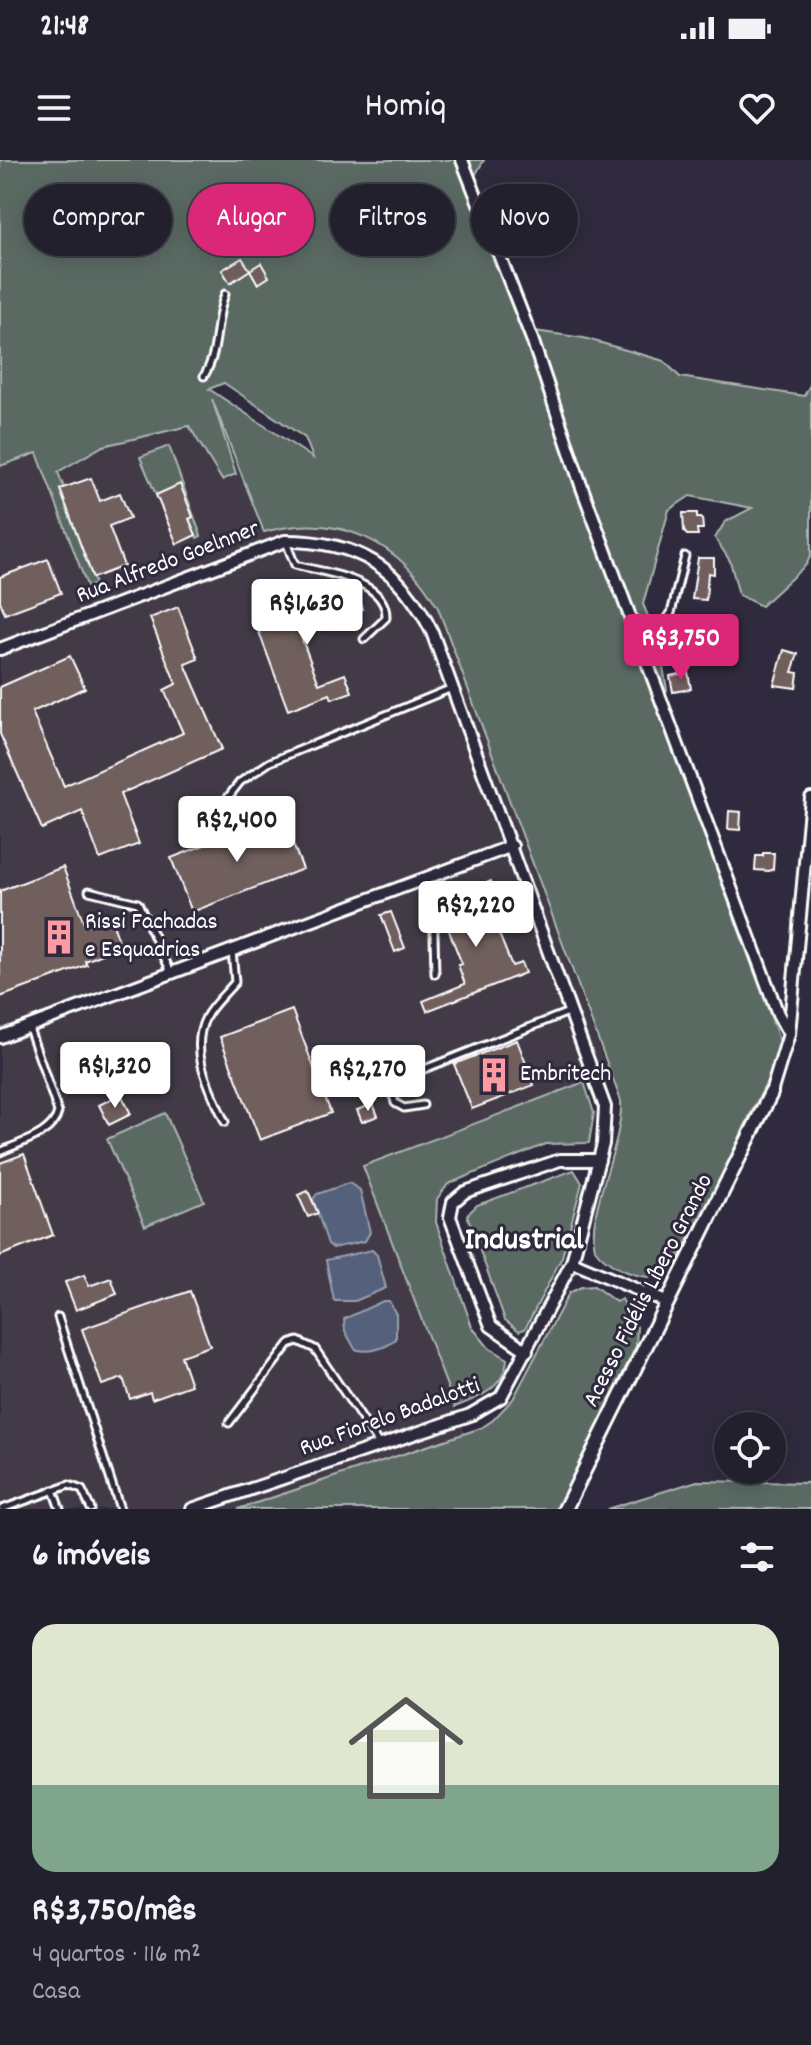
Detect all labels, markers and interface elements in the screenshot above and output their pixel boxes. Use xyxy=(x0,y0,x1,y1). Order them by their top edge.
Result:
text: 21:48 xyxy=(40,7,89,50)
text: Homiq xyxy=(365,82,446,134)
icon: menu xyxy=(32,86,76,130)
icon: heart xyxy=(735,86,779,130)
chip: Comprar xyxy=(24,184,172,256)
chip: Alugar xyxy=(188,184,314,256)
chip: Filtros xyxy=(330,184,455,256)
chip: Novo xyxy=(471,184,578,256)
street label: Rua Alfredo Goelnner xyxy=(72,512,265,614)
pin: R$1,630 xyxy=(233,579,381,647)
text: R$1,630 xyxy=(270,586,344,623)
pin: R$3,750 xyxy=(607,614,755,682)
text: R$3,750 xyxy=(642,621,720,658)
pin: R$2,400 xyxy=(163,796,311,864)
text: R$2,400 xyxy=(196,803,278,840)
pin: R$2,220 xyxy=(402,881,550,949)
text: R$2,220 xyxy=(436,888,516,925)
place label: Rissi Fachadas e Esquadrias xyxy=(85,906,218,968)
building icon: Rissi Fachadas e Esquadrias xyxy=(40,918,78,956)
pin: R$1,320 xyxy=(41,1042,189,1110)
pin: R$2,270 xyxy=(294,1045,442,1113)
text: R$1,320 xyxy=(78,1049,152,1086)
text: R$2,270 xyxy=(329,1052,407,1089)
building icon: Embritech xyxy=(475,1056,513,1094)
place label: Embritech xyxy=(520,1058,611,1092)
street label: Acesso Fidélis Líbero Grando xyxy=(575,1168,723,1414)
district label: Industrial xyxy=(464,1219,584,1265)
street label: Rua Fiorelo Badalotti xyxy=(295,1370,485,1466)
map controls xyxy=(714,1412,786,1484)
button: locate xyxy=(714,1412,786,1484)
text: 6 imóveis xyxy=(32,1533,151,1582)
icon: filters xyxy=(735,1535,779,1579)
icon: home xyxy=(334,1676,478,1820)
text: R$3,750/mês xyxy=(32,1888,197,1937)
text: 4 quartos · 116 m² xyxy=(32,1937,201,1974)
text: Casa xyxy=(32,1974,80,2011)

